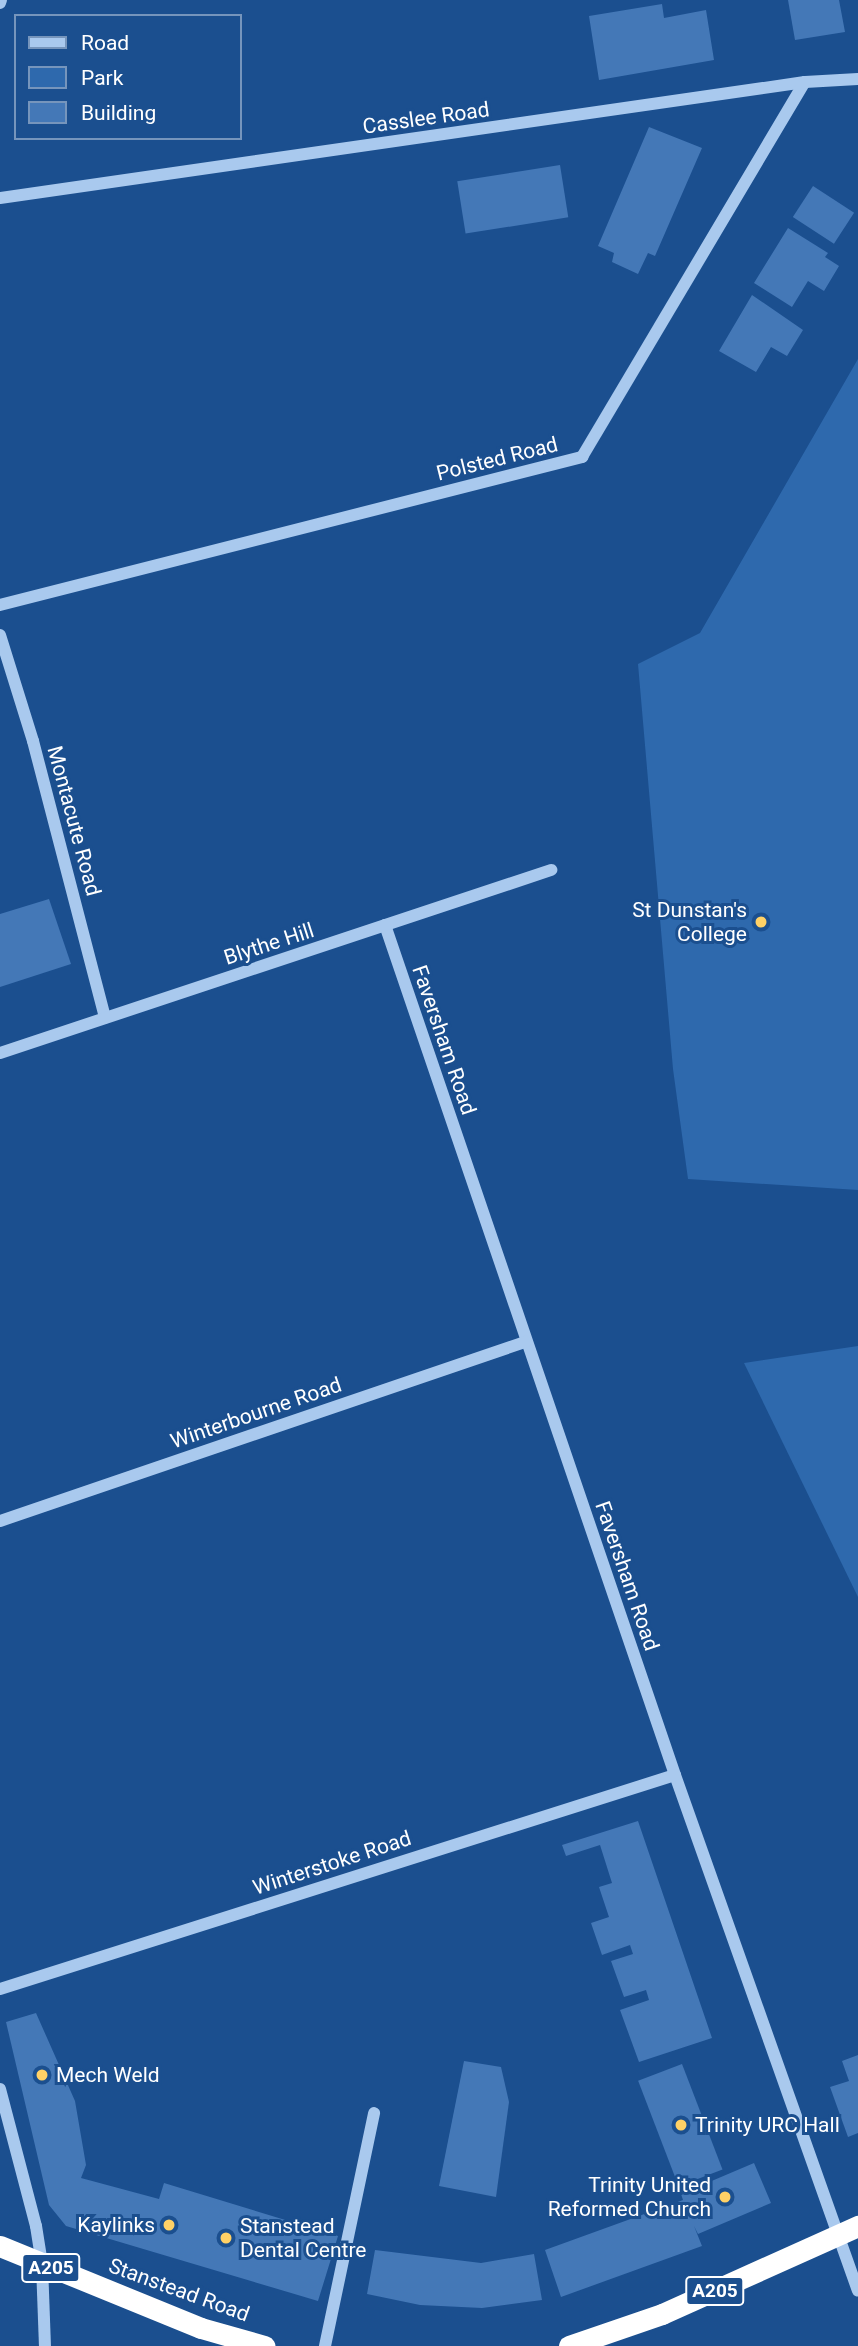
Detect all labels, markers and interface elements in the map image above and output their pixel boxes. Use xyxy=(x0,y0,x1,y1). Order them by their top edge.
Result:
legend xyxy=(14,14,242,140)
text: Road xyxy=(81,31,129,55)
text: Park xyxy=(81,66,123,90)
street label: Casslee Road xyxy=(361,97,491,139)
text: Building xyxy=(81,101,156,125)
street label: Polsted Road xyxy=(434,432,560,486)
street label: Montacute Road xyxy=(42,743,106,899)
place label: St Dunstan's College xyxy=(632,897,747,947)
marker: St Dunstan's College xyxy=(753,914,769,930)
street label: Blythe Hill xyxy=(221,918,317,970)
street label: Faversham Road xyxy=(407,962,481,1118)
street label: Winterbourne Road xyxy=(167,1372,345,1454)
street label: Faversham Road xyxy=(590,1498,664,1654)
street label: Winterstoke Road xyxy=(250,1826,414,1900)
place label: Mech Weld xyxy=(56,2062,160,2088)
marker: Mech Weld xyxy=(34,2067,50,2083)
place label: Trinity URC Hall xyxy=(695,2112,840,2138)
marker: Trinity URC Hall xyxy=(673,2117,689,2133)
place label: Trinity United Reformed Church xyxy=(548,2172,711,2222)
marker: Trinity United Reformed Church xyxy=(717,2189,733,2205)
place label: Kaylinks xyxy=(77,2212,155,2238)
place label: Stanstead Dental Centre xyxy=(240,2213,366,2263)
marker: Kaylinks xyxy=(161,2217,177,2233)
marker: Stanstead Dental Centre xyxy=(218,2230,234,2246)
road number: A205 xyxy=(21,2252,81,2284)
street label: Stanstead Road xyxy=(105,2253,253,2327)
road number: A205 xyxy=(685,2276,745,2306)

